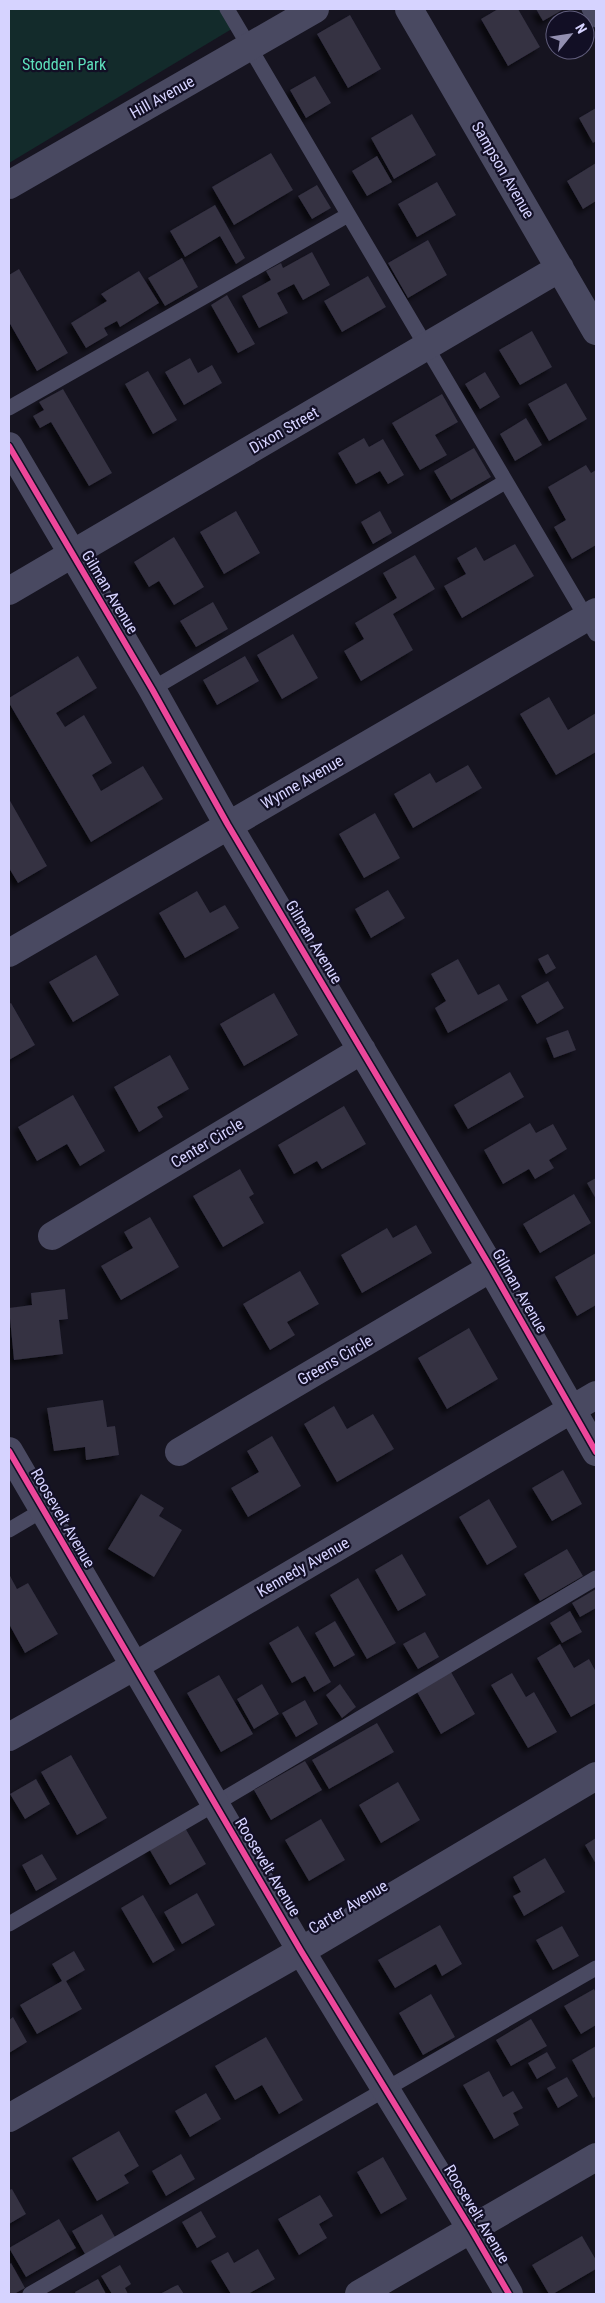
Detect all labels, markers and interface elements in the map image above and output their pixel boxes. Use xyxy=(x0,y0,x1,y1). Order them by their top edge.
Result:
north arrow xyxy=(545,10,595,60)
text: N xyxy=(572,21,590,36)
park label: Stodden Park xyxy=(22,55,107,74)
street label: Hill Avenue xyxy=(126,72,198,122)
street label: Sampson Avenue xyxy=(468,118,538,222)
street label: Dixon Street xyxy=(246,402,322,457)
street label: Gilman Avenue xyxy=(78,547,142,637)
street label: Wynne Avenue xyxy=(258,751,346,813)
street label: Gilman Avenue xyxy=(282,897,346,987)
street label: Center Circle xyxy=(167,1114,247,1172)
street label: Gilman Avenue xyxy=(488,1246,552,1336)
street label: Greens Circle xyxy=(294,1331,376,1389)
street label: Roosevelt Avenue xyxy=(27,1465,99,1571)
street label: Kennedy Avenue xyxy=(253,1533,353,1601)
street label: Roosevelt Avenue xyxy=(231,1814,305,1920)
street label: Carter Avenue xyxy=(305,1876,391,1938)
street label: Roosevelt Avenue xyxy=(440,2161,514,2267)

